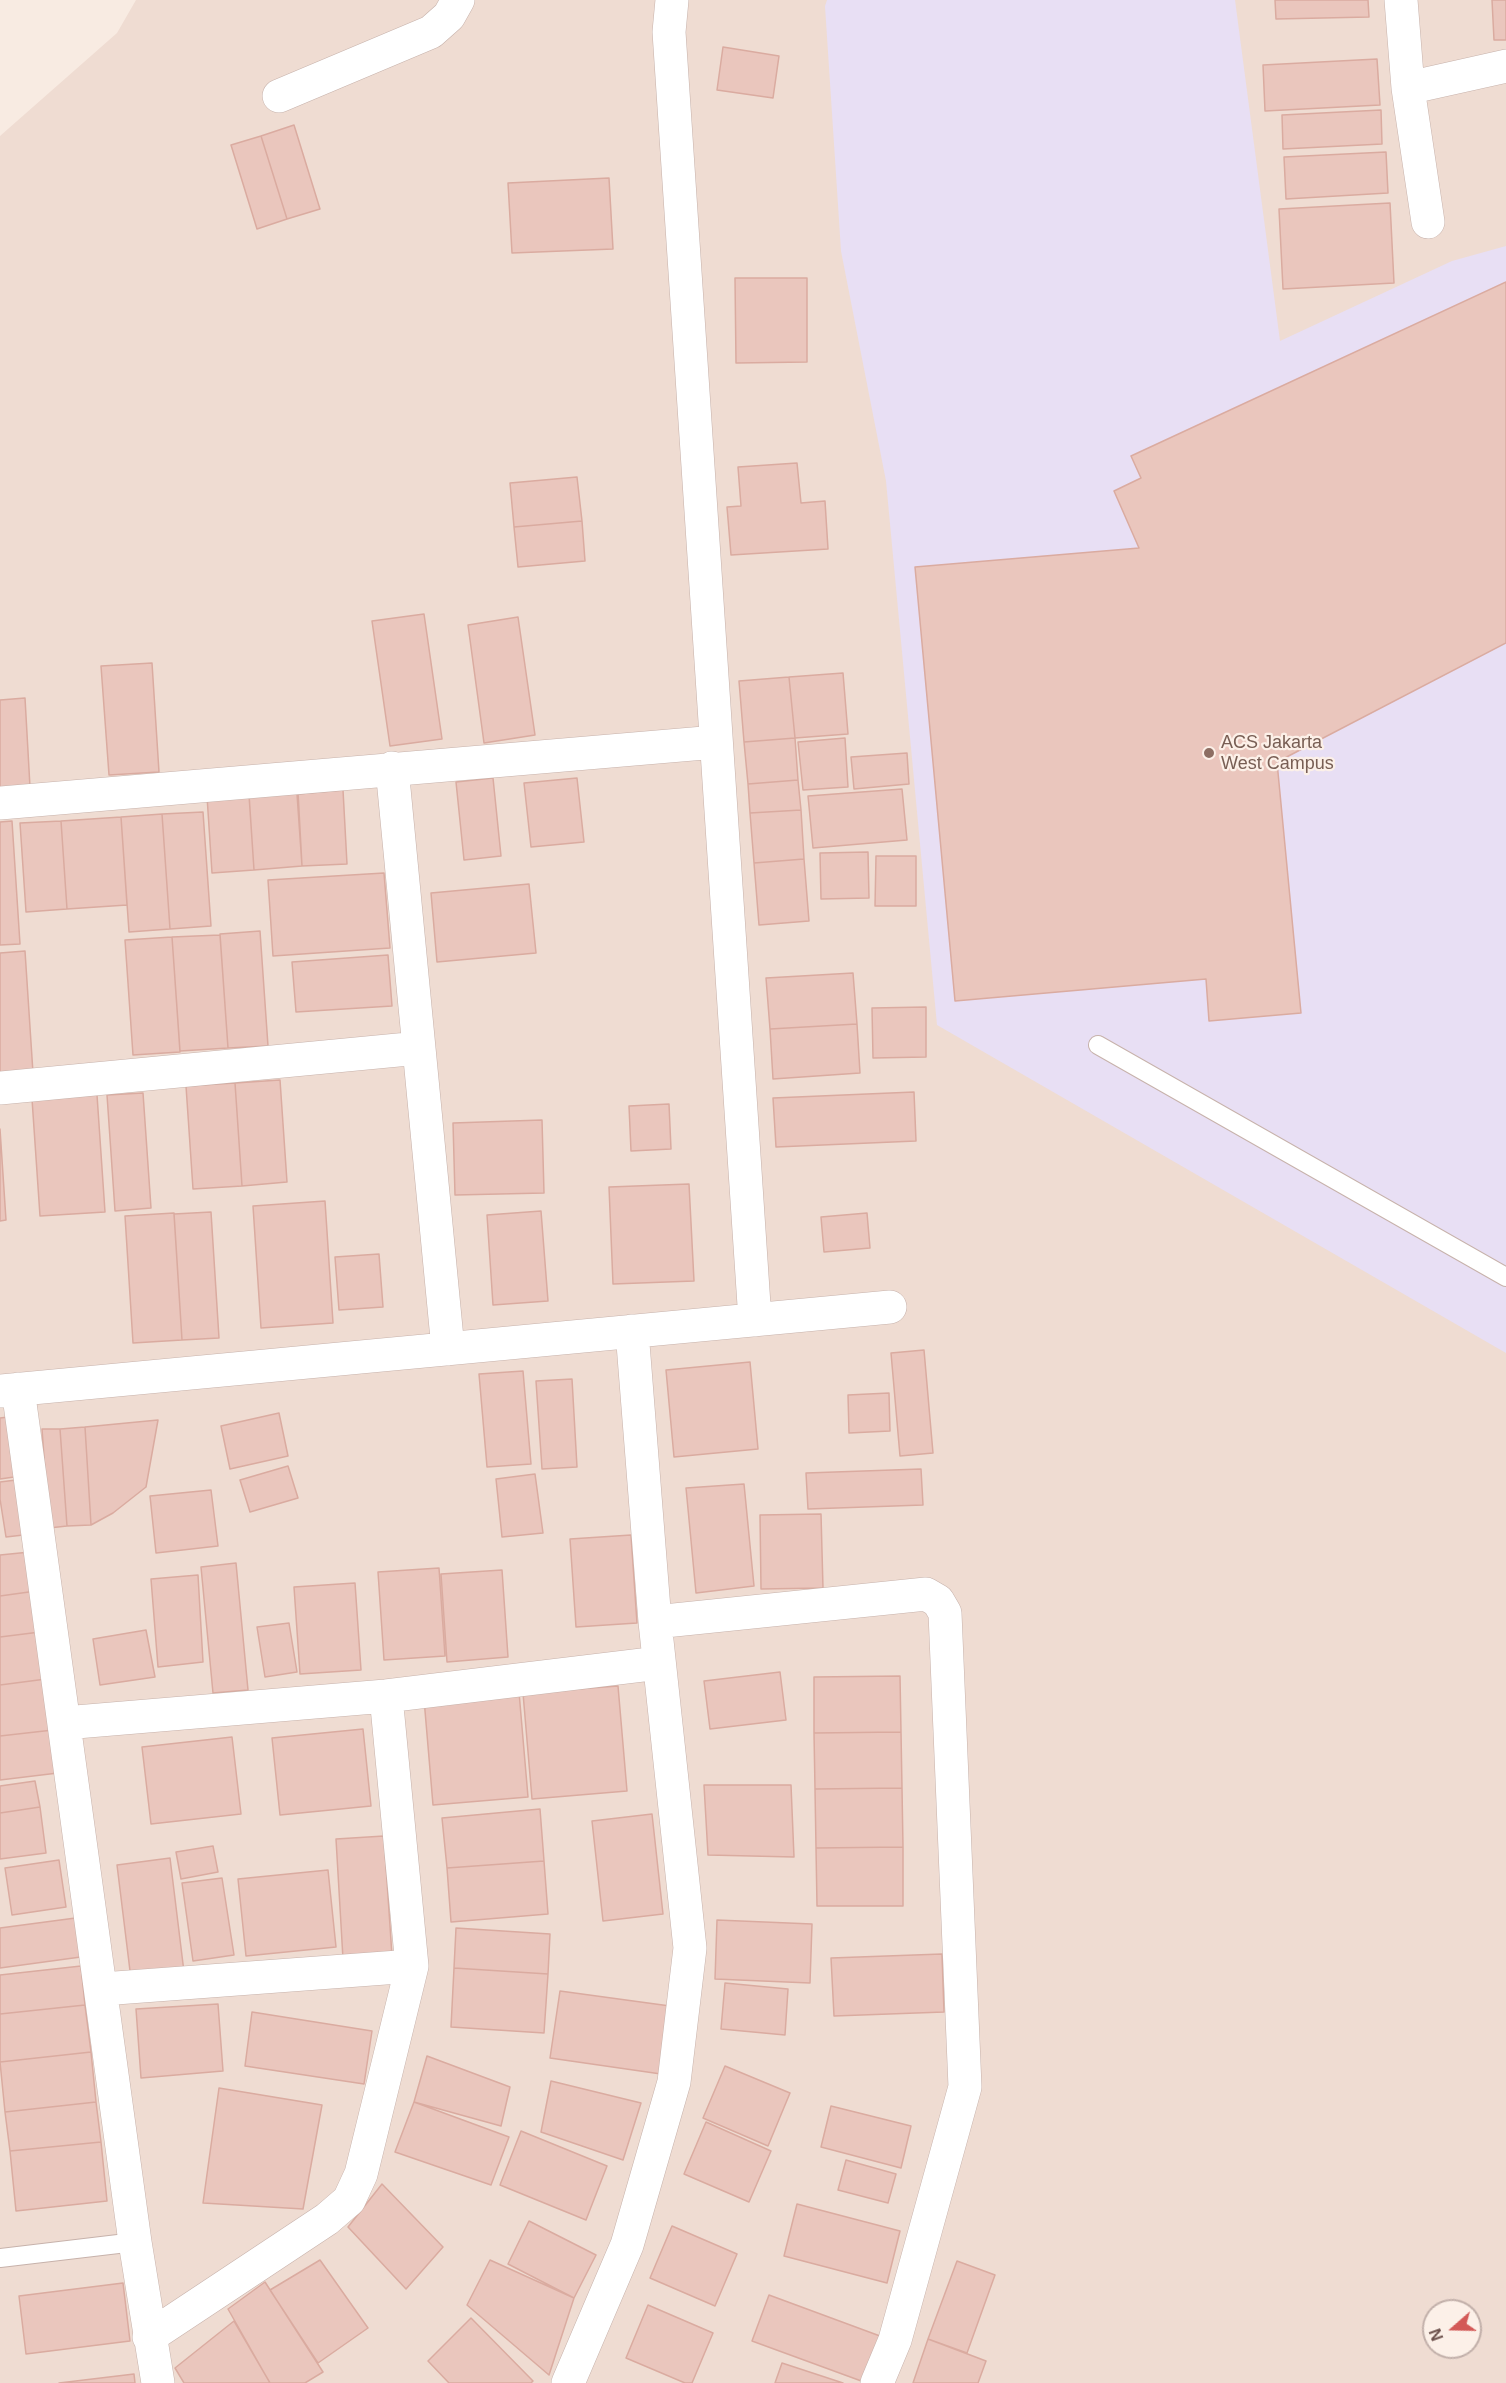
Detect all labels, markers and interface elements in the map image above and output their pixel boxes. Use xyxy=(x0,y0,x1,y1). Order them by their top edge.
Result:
place label: ACS Jakarta West Campus xyxy=(1221,732,1334,774)
marker: ACS Jakarta West Campus xyxy=(1202,746,1216,760)
north arrow xyxy=(1422,2299,1482,2359)
text: N xyxy=(1427,2326,1446,2343)

